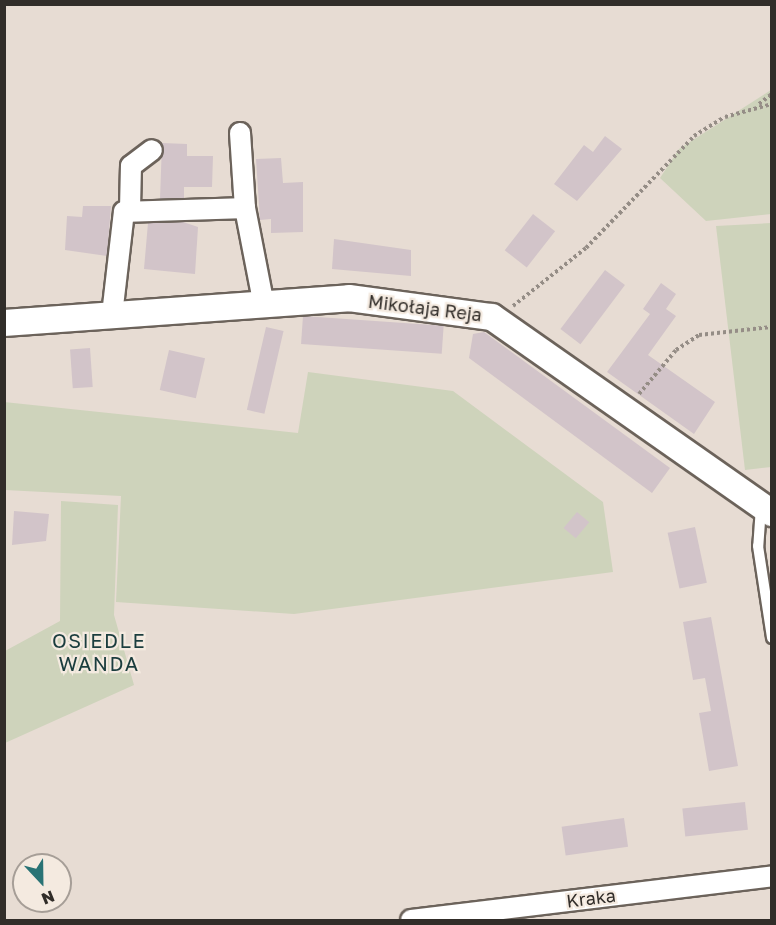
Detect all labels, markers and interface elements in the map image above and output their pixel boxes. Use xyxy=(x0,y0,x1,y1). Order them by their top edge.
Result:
street label: Mikołaja Reja xyxy=(367,290,483,326)
district label: OSIEDLE WANDA xyxy=(52,628,146,675)
north arrow xyxy=(12,853,72,913)
street label: Kraka xyxy=(565,884,617,912)
text: N xyxy=(39,886,57,909)

